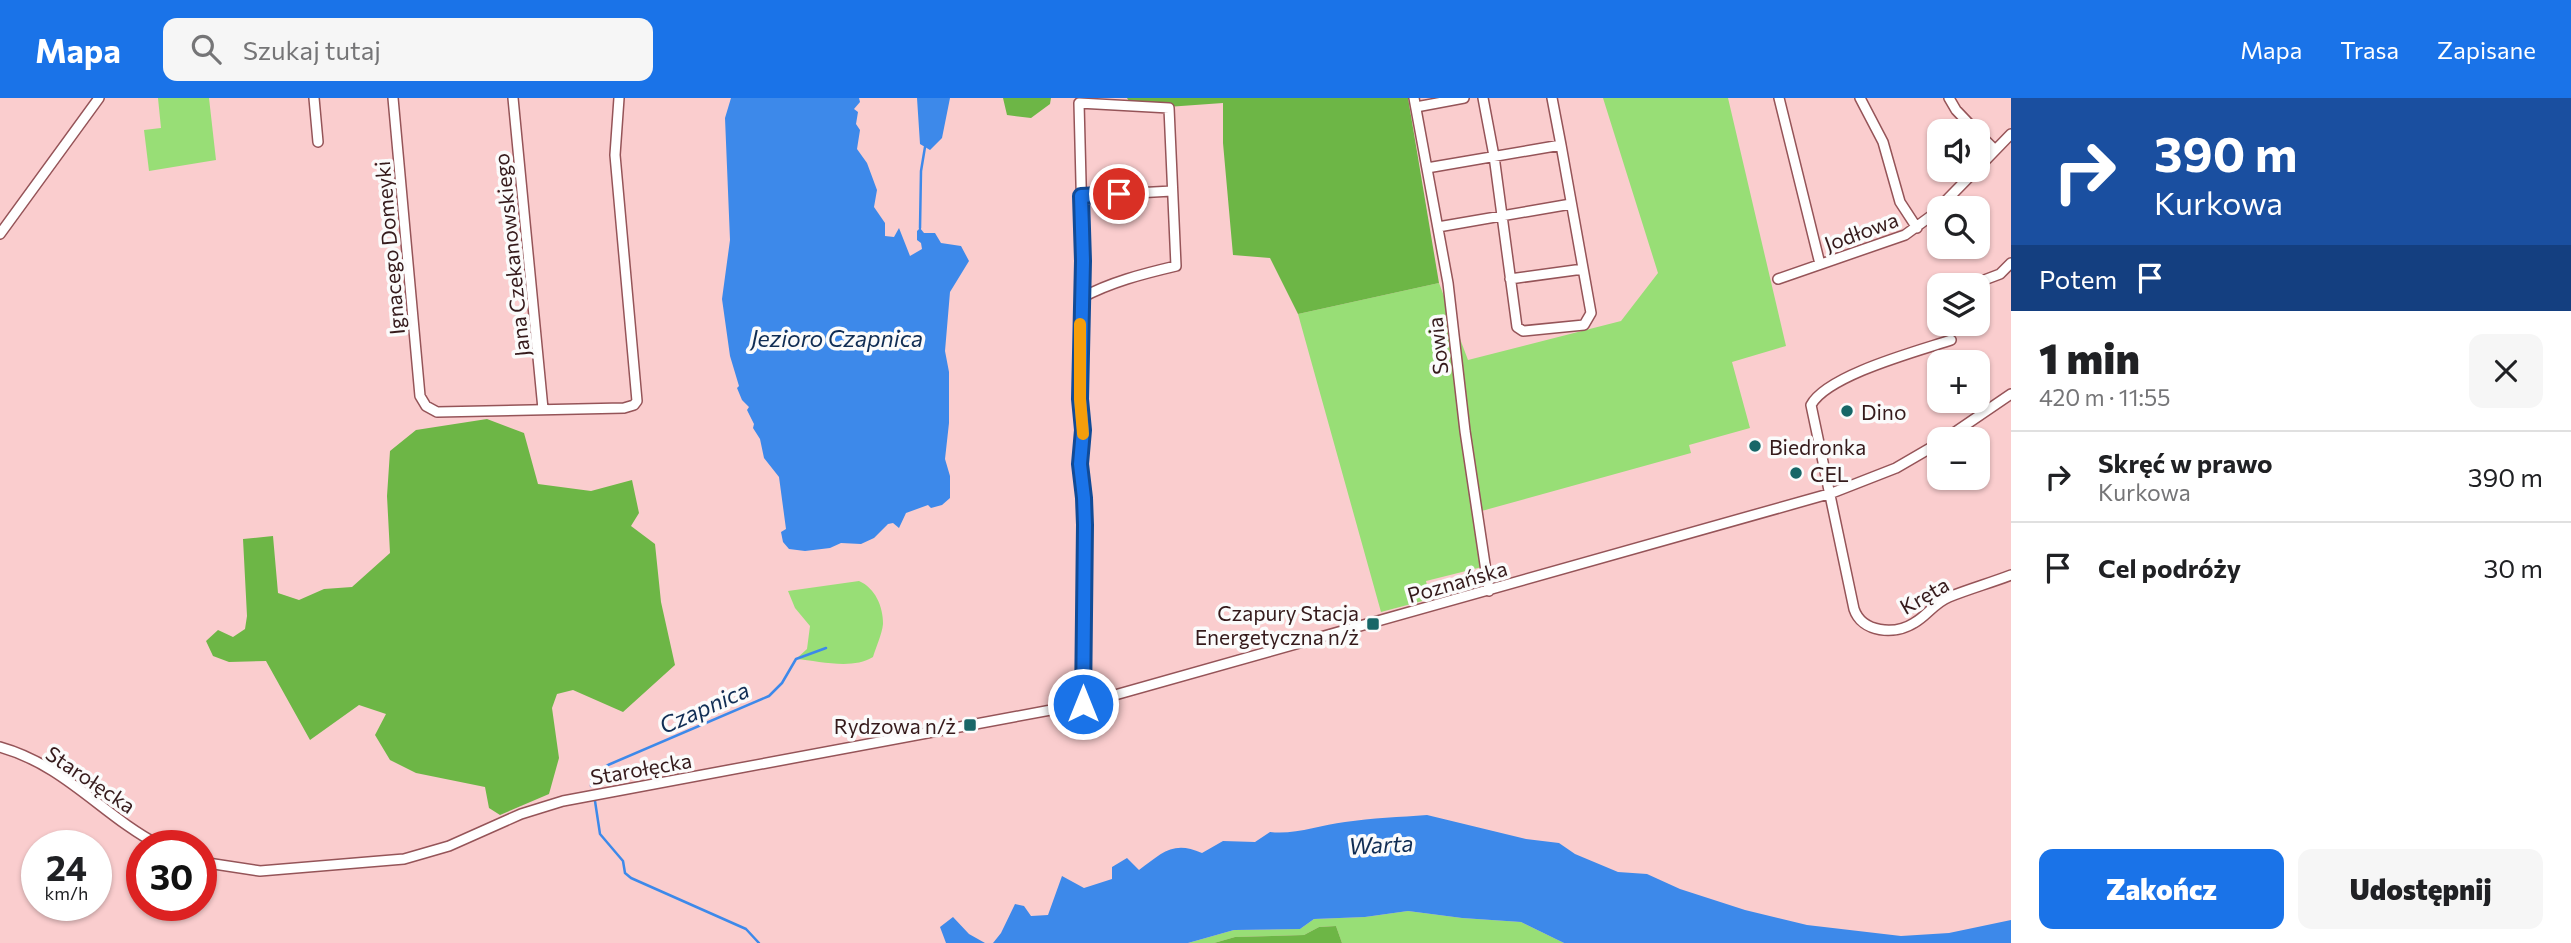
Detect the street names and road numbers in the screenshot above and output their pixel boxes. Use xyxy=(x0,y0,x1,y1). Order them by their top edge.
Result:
street label: Jana Czekanowskiego xyxy=(488,152,534,358)
street label: Ignacego Domeyki xyxy=(369,160,409,336)
street label: Jodłowa xyxy=(1821,206,1901,256)
street label: Sowia xyxy=(1422,316,1452,376)
street label: Poznańska xyxy=(1404,555,1510,607)
street label: Kręta xyxy=(1895,571,1953,619)
street label: Starołęcka xyxy=(42,740,140,818)
street label: Starołęcka xyxy=(588,747,694,789)

